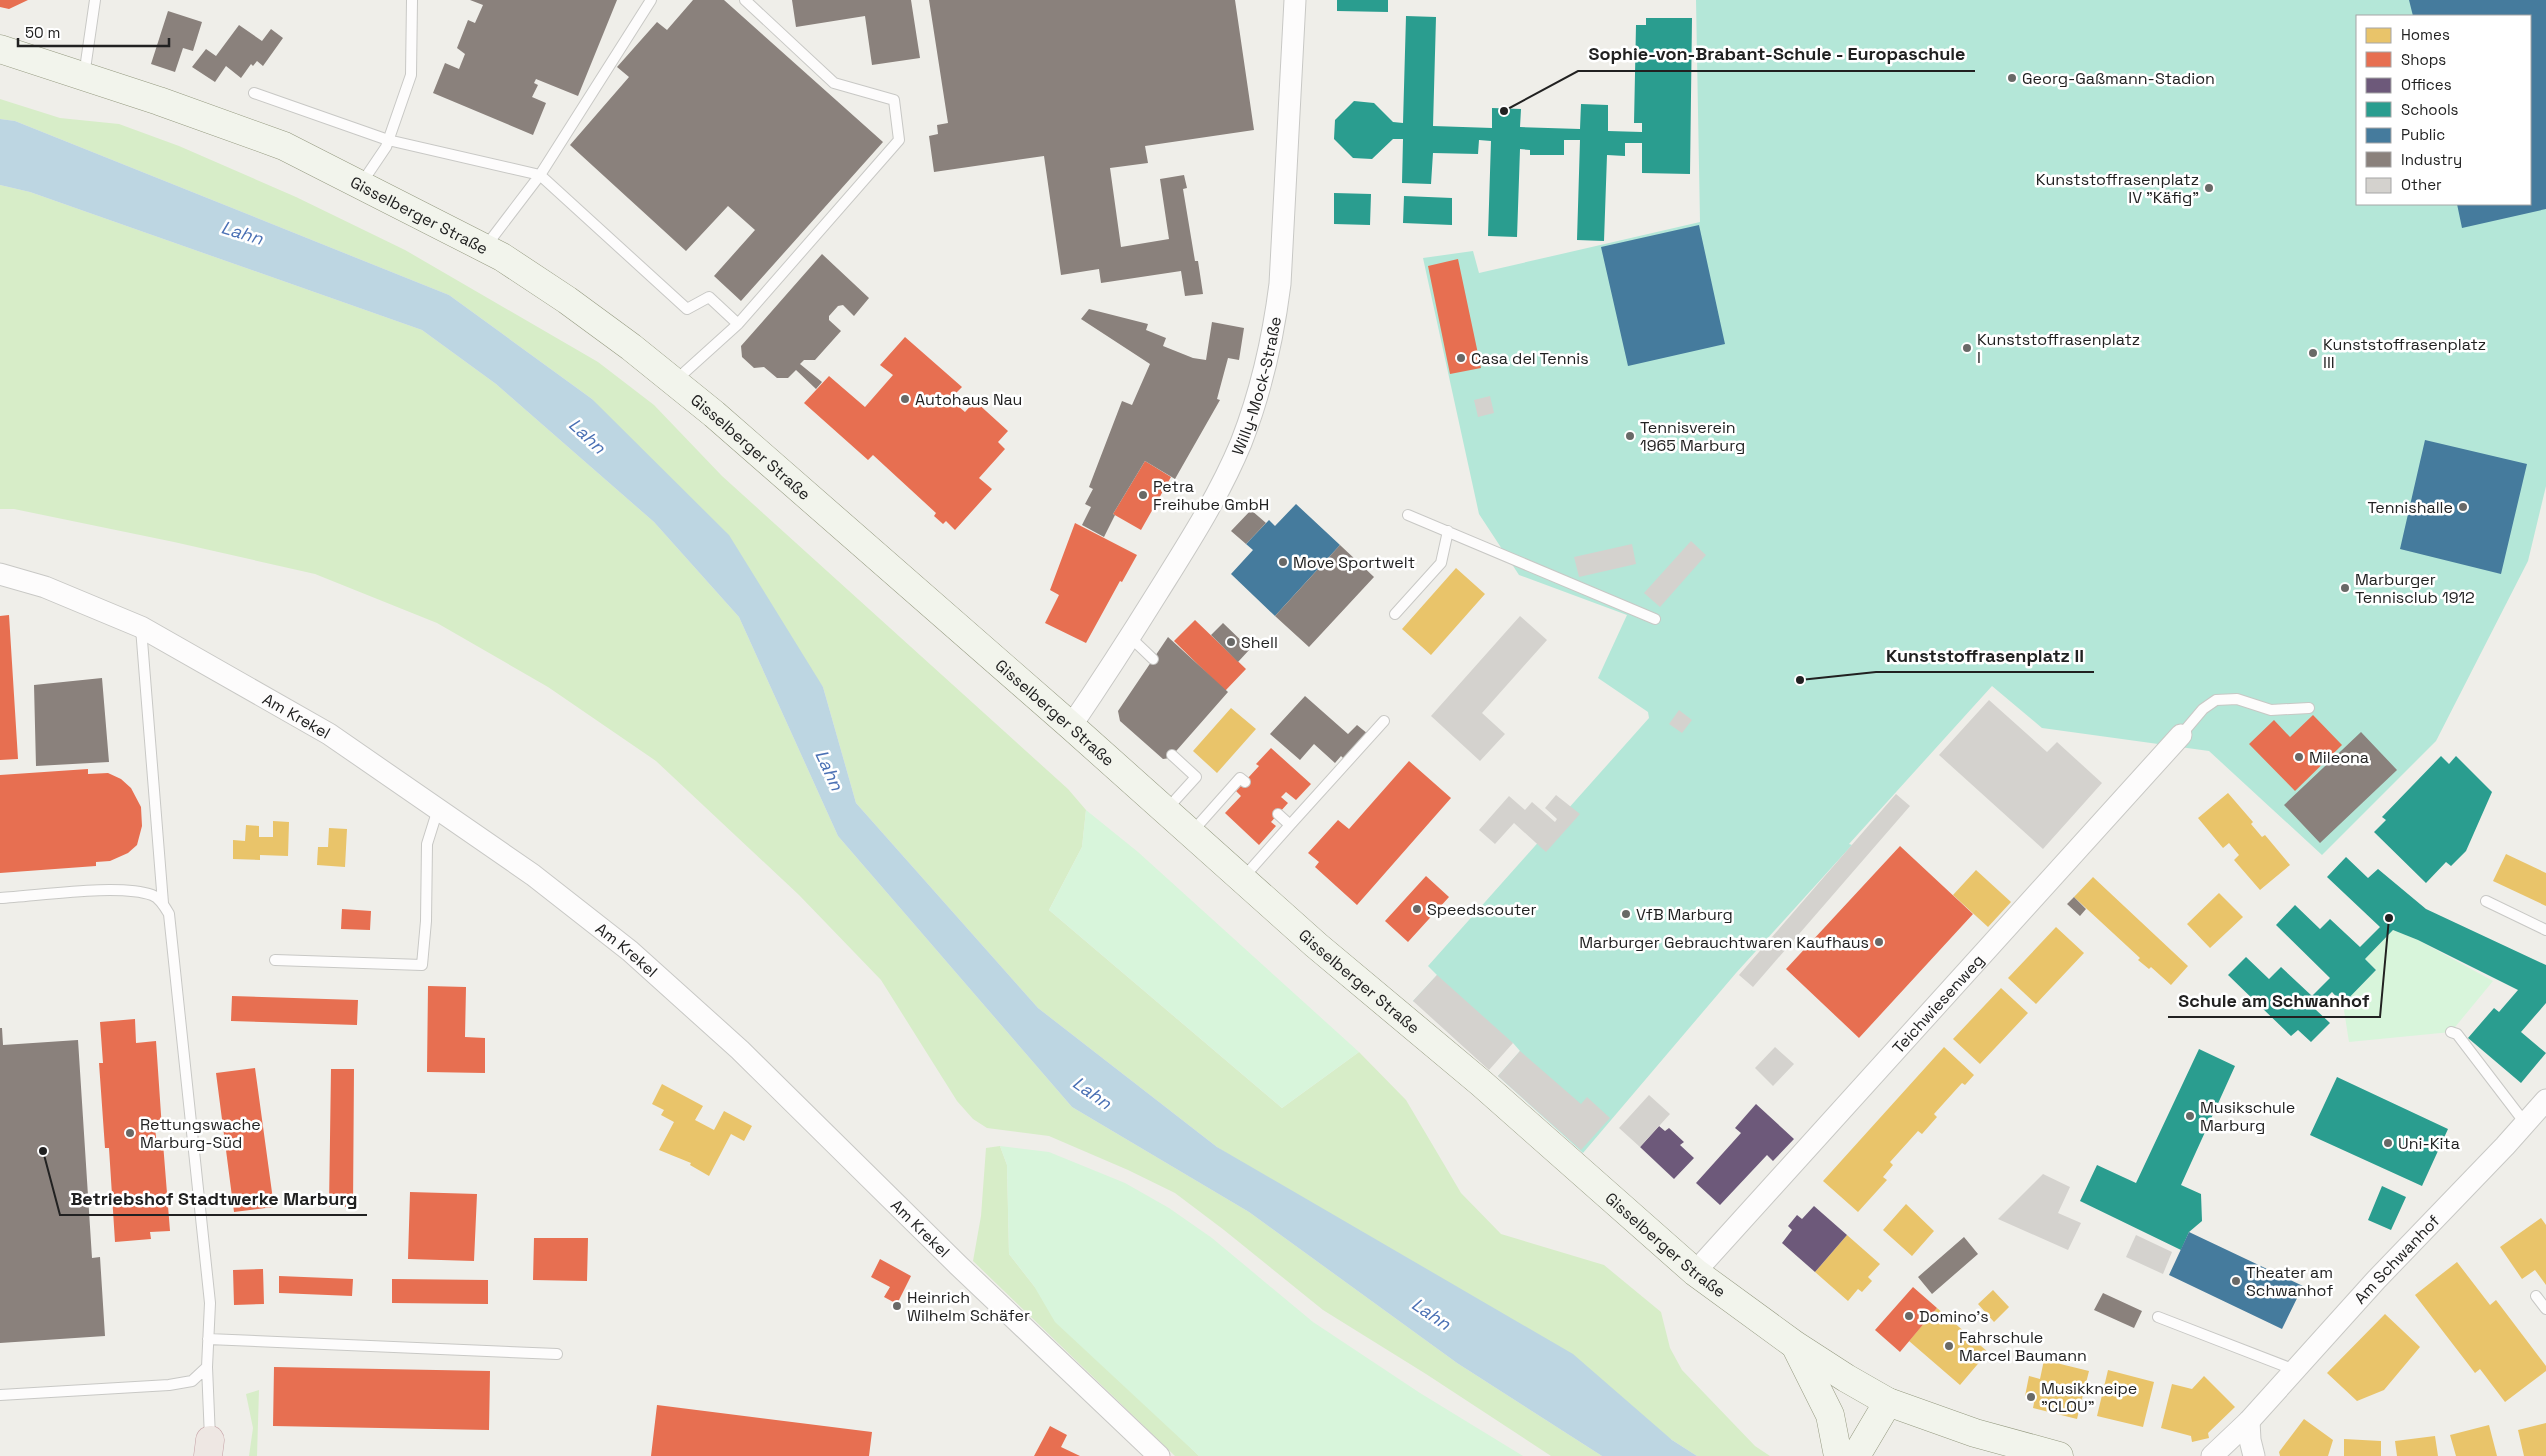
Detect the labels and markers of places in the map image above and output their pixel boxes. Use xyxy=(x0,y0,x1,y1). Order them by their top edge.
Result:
callout: Sophie-von-Brabant-Schule - Europaschule xyxy=(1578,38,1975,71)
place label: Georg-Gaßmann-Stadion xyxy=(2022,68,2215,89)
marker: Georg-Gaßmann-Stadion xyxy=(2006,72,2018,84)
place label: Kunststoffrasenplatz IV "Käfig" xyxy=(2036,169,2199,208)
marker: Kunststoffrasenplatz IV "Käfig" xyxy=(2203,182,2215,194)
place label: Kunststoffrasenplatz I xyxy=(1977,329,2140,368)
place label: Kunststoffrasenplatz III xyxy=(2323,334,2486,373)
marker: Kunststoffrasenplatz I xyxy=(1961,342,1973,354)
marker: Kunststoffrasenplatz III xyxy=(2307,347,2319,359)
place label: Casa del Tennis xyxy=(1471,348,1589,369)
marker: Casa del Tennis xyxy=(1455,352,1467,364)
place label: Autohaus Nau xyxy=(915,389,1022,410)
marker: Autohaus Nau xyxy=(899,393,911,405)
place label: Tennisverein 1965 Marburg xyxy=(1640,417,1745,456)
marker: Tennisverein 1965 Marburg xyxy=(1624,430,1636,442)
place label: Petra Freihube GmbH xyxy=(1153,476,1269,515)
marker: Petra Freihube GmbH xyxy=(1137,489,1149,501)
place label: Tennishalle xyxy=(2367,497,2453,518)
marker: Tennishalle xyxy=(2457,501,2469,513)
place label: Move Sportwelt xyxy=(1293,552,1415,573)
marker: Move Sportwelt xyxy=(1277,556,1289,568)
place label: Marburger Tennisclub 1912 xyxy=(2355,569,2475,608)
marker: Marburger Tennisclub 1912 xyxy=(2339,582,2351,594)
place label: Shell xyxy=(1241,632,1278,653)
marker: Shell xyxy=(1225,636,1237,648)
callout: Kunststoffrasenplatz II xyxy=(1876,639,2094,672)
place label: Mileona xyxy=(2309,747,2369,768)
marker: Mileona xyxy=(2293,751,2305,763)
place label: Speedscouter xyxy=(1427,899,1537,920)
marker: Speedscouter xyxy=(1411,903,1423,915)
place label: VfB Marburg xyxy=(1636,904,1733,925)
marker: VfB Marburg xyxy=(1620,908,1632,920)
place label: Marburger Gebrauchtwaren Kaufhaus xyxy=(1579,932,1869,953)
marker: Marburger Gebrauchtwaren Kaufhaus xyxy=(1873,936,1885,948)
callout: Schule am Schwanhof xyxy=(2168,984,2380,1017)
place label: Musikschule Marburg xyxy=(2200,1097,2295,1136)
marker: Musikschule Marburg xyxy=(2184,1110,2196,1122)
place label: Rettungswache Marburg-Süd xyxy=(140,1114,261,1153)
marker: Rettungswache Marburg-Süd xyxy=(124,1127,136,1139)
place label: Uni-Kita xyxy=(2398,1133,2460,1154)
marker: Uni-Kita xyxy=(2382,1137,2394,1149)
callout: Betriebshof Stadtwerke Marburg xyxy=(60,1182,367,1215)
place label: Theater am Schwanhof xyxy=(2246,1262,2333,1301)
marker: Theater am Schwanhof xyxy=(2230,1275,2242,1287)
place label: Heinrich Wilhelm Schäfer xyxy=(907,1287,1030,1326)
marker: Heinrich Wilhelm Schäfer xyxy=(891,1300,903,1312)
place label: Domino's xyxy=(1919,1306,1989,1327)
marker: Domino's xyxy=(1903,1310,1915,1322)
place label: Fahrschule Marcel Baumann xyxy=(1959,1327,2087,1366)
marker: Fahrschule Marcel Baumann xyxy=(1943,1340,1955,1352)
place label: Musikkneipe "CLOU" xyxy=(2041,1378,2137,1417)
marker: Musikkneipe "CLOU" xyxy=(2025,1391,2037,1403)

